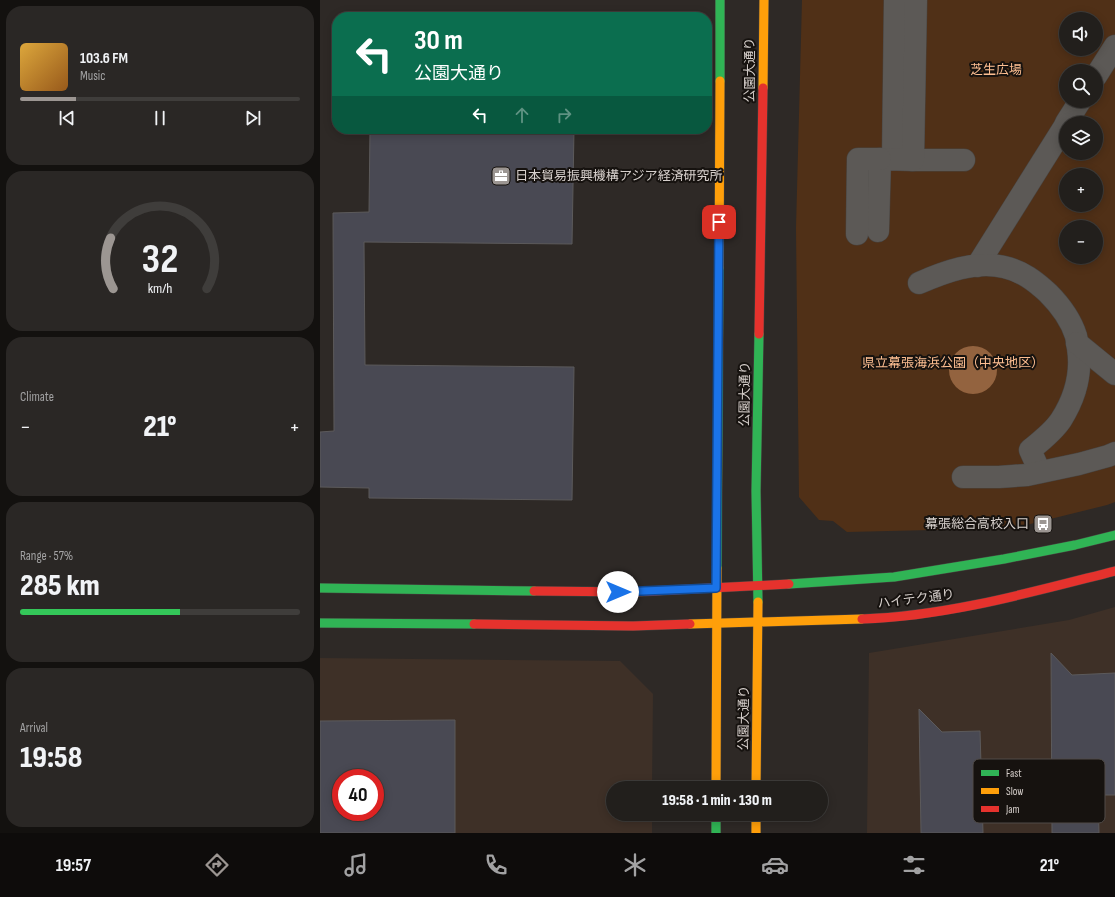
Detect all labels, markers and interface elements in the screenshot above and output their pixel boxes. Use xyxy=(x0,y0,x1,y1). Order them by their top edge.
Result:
map controls xyxy=(1059,12,1103,264)
button: sound xyxy=(1059,12,1103,56)
text: 30 m xyxy=(414,24,463,57)
icon: left xyxy=(348,28,400,80)
street label: 公園大通り xyxy=(742,37,758,103)
text: 103.6 FM xyxy=(80,49,128,68)
park label: 芝生広場 xyxy=(970,62,1022,78)
text: 公園大通り xyxy=(414,63,504,84)
button: search xyxy=(1059,64,1103,108)
text: Music xyxy=(80,68,105,84)
icon: left xyxy=(469,104,491,126)
icon: ahead xyxy=(511,104,533,126)
icon: right xyxy=(553,104,575,126)
icon: previous xyxy=(56,107,78,129)
icon: pause xyxy=(149,107,171,129)
icon: next xyxy=(242,107,264,129)
button: layers xyxy=(1059,116,1103,160)
office icon: 日本貿易振興機構アジア経済研究所 xyxy=(490,165,512,187)
place label: 日本貿易振興機構アジア経済研究所 xyxy=(515,168,722,184)
button: + xyxy=(1059,168,1103,212)
pin xyxy=(702,205,736,239)
icon: arrive xyxy=(708,211,730,233)
button: − xyxy=(1059,220,1103,264)
text: 32 xyxy=(142,235,178,284)
text: km/h xyxy=(148,280,172,297)
park label: 県立幕張海浜公園（中央地区） xyxy=(862,355,1044,371)
street label: 公園大通り xyxy=(736,361,754,427)
text: Climate xyxy=(20,389,54,405)
text: 21° xyxy=(143,409,177,445)
text: − xyxy=(20,414,31,441)
text: + xyxy=(289,414,300,441)
bus stop icon: 幕張総合高校入口 xyxy=(1032,513,1054,535)
place label: 幕張総合高校入口 xyxy=(925,516,1029,532)
text: Range · 57% xyxy=(20,548,73,564)
text: 285 km xyxy=(20,568,100,604)
position arrow xyxy=(597,571,639,613)
street label: ハイテク通り xyxy=(877,586,955,612)
street label: 公園大通り xyxy=(735,685,753,751)
text: Arrival xyxy=(20,720,48,736)
text: 19:58 xyxy=(20,740,82,776)
legend xyxy=(973,759,1105,823)
text: Fast xyxy=(1006,767,1022,780)
speed limit sign: 40 xyxy=(332,769,384,821)
text: Slow xyxy=(1006,785,1023,798)
text: 19:58 · 1 min · 130 m xyxy=(662,791,772,810)
text: Jam xyxy=(1005,803,1020,816)
icon: directions xyxy=(203,851,231,879)
icon: music xyxy=(342,851,370,879)
icon: phone xyxy=(482,851,510,879)
icon: climate xyxy=(621,851,649,879)
icon: car xyxy=(761,851,789,879)
icon: filters xyxy=(900,851,928,879)
text: 19:57 xyxy=(56,855,91,876)
text: 21° xyxy=(1040,855,1059,876)

